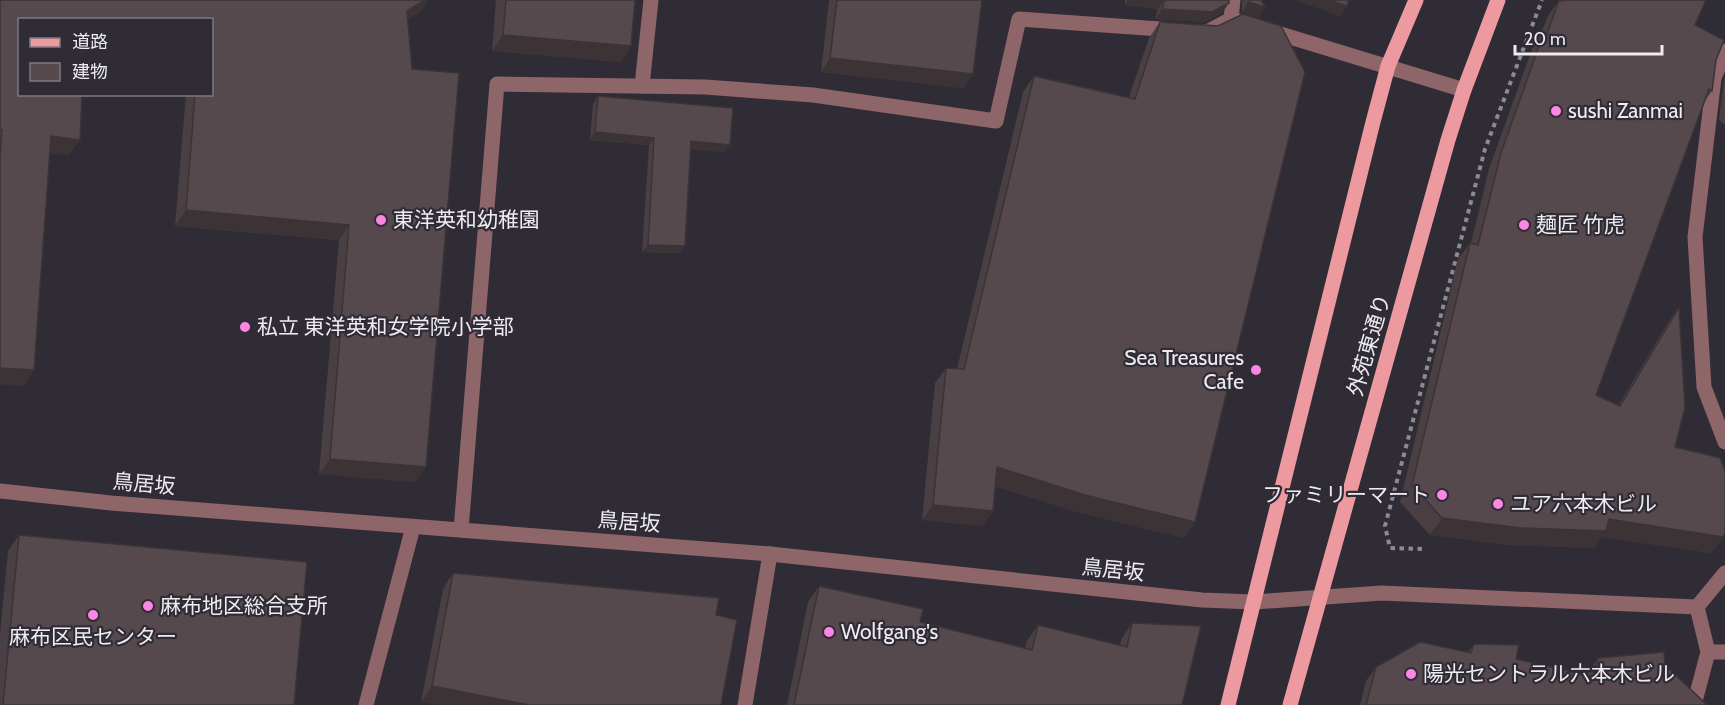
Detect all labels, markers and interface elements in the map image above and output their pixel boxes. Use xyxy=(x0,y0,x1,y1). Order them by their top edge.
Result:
legend xyxy=(18,18,213,96)
scale bar xyxy=(1515,18,1662,56)
text: 20 m xyxy=(1524,28,1566,50)
text: 道路 xyxy=(72,31,108,53)
text: 建物 xyxy=(72,61,108,83)
place label: sushi Zanmai xyxy=(1568,98,1683,123)
marker: sushi Zanmai xyxy=(1549,104,1563,118)
place label: 東洋英和幼稚園 xyxy=(393,207,540,232)
place label: 麺匠 竹虎 xyxy=(1536,212,1625,237)
marker: 東洋英和幼稚園 xyxy=(374,213,388,227)
marker: 麺匠 竹虎 xyxy=(1517,218,1531,232)
street label: 外苑東通り xyxy=(1342,291,1395,399)
place label: 私立 東洋英和女学院小学部 xyxy=(257,314,514,339)
marker: 私立 東洋英和女学院小学部 xyxy=(238,320,252,334)
place label: Sea Treasures Cafe xyxy=(1124,345,1244,394)
marker: Sea Treasures Cafe xyxy=(1249,363,1263,377)
street label: 鳥居坂 xyxy=(112,468,177,499)
place label: ファミリーマート xyxy=(1262,482,1430,507)
marker: ファミリーマート xyxy=(1435,488,1449,502)
place label: ユア六本木ビル xyxy=(1510,491,1657,516)
marker: ユア六本木ビル xyxy=(1491,497,1505,511)
street label: 鳥居坂 xyxy=(597,507,661,536)
street label: 鳥居坂 xyxy=(1080,554,1146,585)
place label: 麻布地区総合支所 xyxy=(160,593,328,618)
marker: 麻布地区総合支所 xyxy=(141,599,155,613)
marker: 麻布区民センター xyxy=(86,608,100,622)
place label: Wolfgang's xyxy=(841,619,939,644)
place label: 麻布区民センター xyxy=(9,624,177,649)
marker: Wolfgang's xyxy=(822,625,836,639)
place label: 陽光セントラル六本木ビル xyxy=(1423,661,1675,686)
marker: 陽光セントラル六本木ビル xyxy=(1404,667,1418,681)

